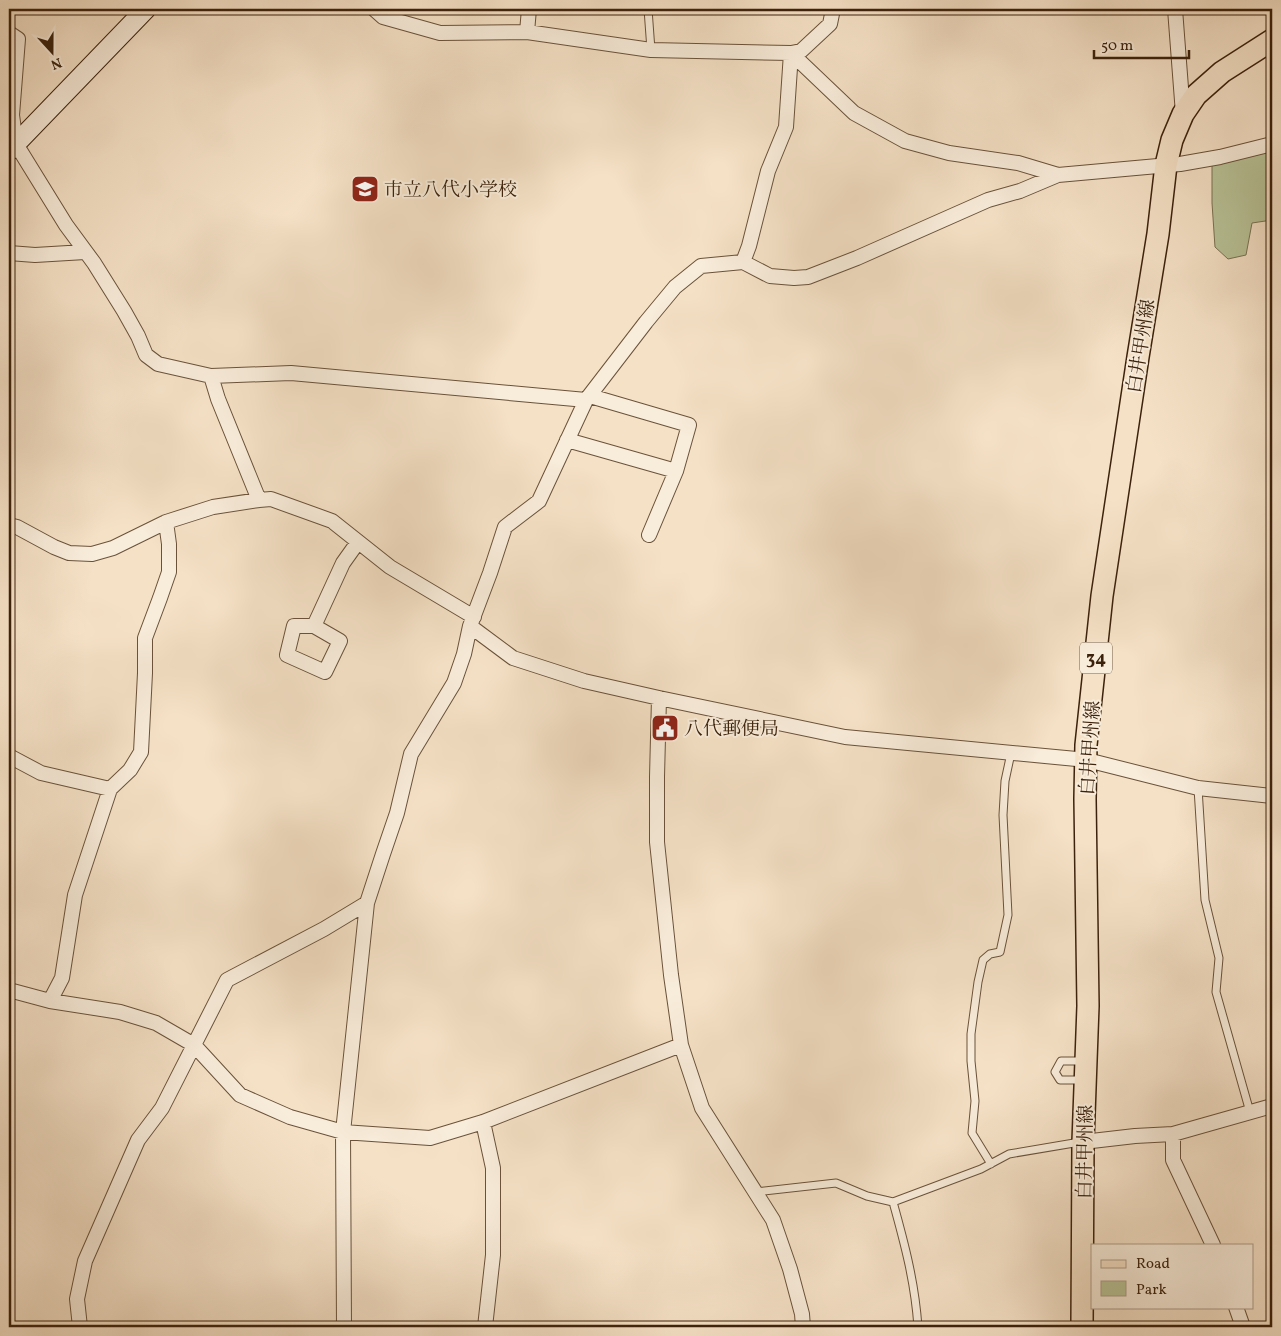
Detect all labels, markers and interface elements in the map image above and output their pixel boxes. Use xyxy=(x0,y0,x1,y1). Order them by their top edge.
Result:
north arrow xyxy=(28,28,78,78)
scale bar xyxy=(1094,28,1188,60)
text: 50 m xyxy=(1101,36,1133,57)
text: N xyxy=(48,52,64,73)
school or university icon: 市立八代小学校 xyxy=(350,174,380,204)
place label: 市立八代小学校 xyxy=(384,178,517,204)
street label: 白井甲州線 xyxy=(1122,297,1162,395)
road number: 34 xyxy=(1080,642,1112,674)
street label: 白井甲州線 xyxy=(1075,700,1107,796)
public building icon: 八代郵便局 xyxy=(650,713,680,743)
place label: 八代郵便局 xyxy=(684,717,779,743)
street label: 白井甲州線 xyxy=(1072,1104,1100,1200)
legend xyxy=(1091,1244,1254,1308)
text: Road xyxy=(1136,1254,1170,1275)
text: Park xyxy=(1136,1280,1167,1301)

